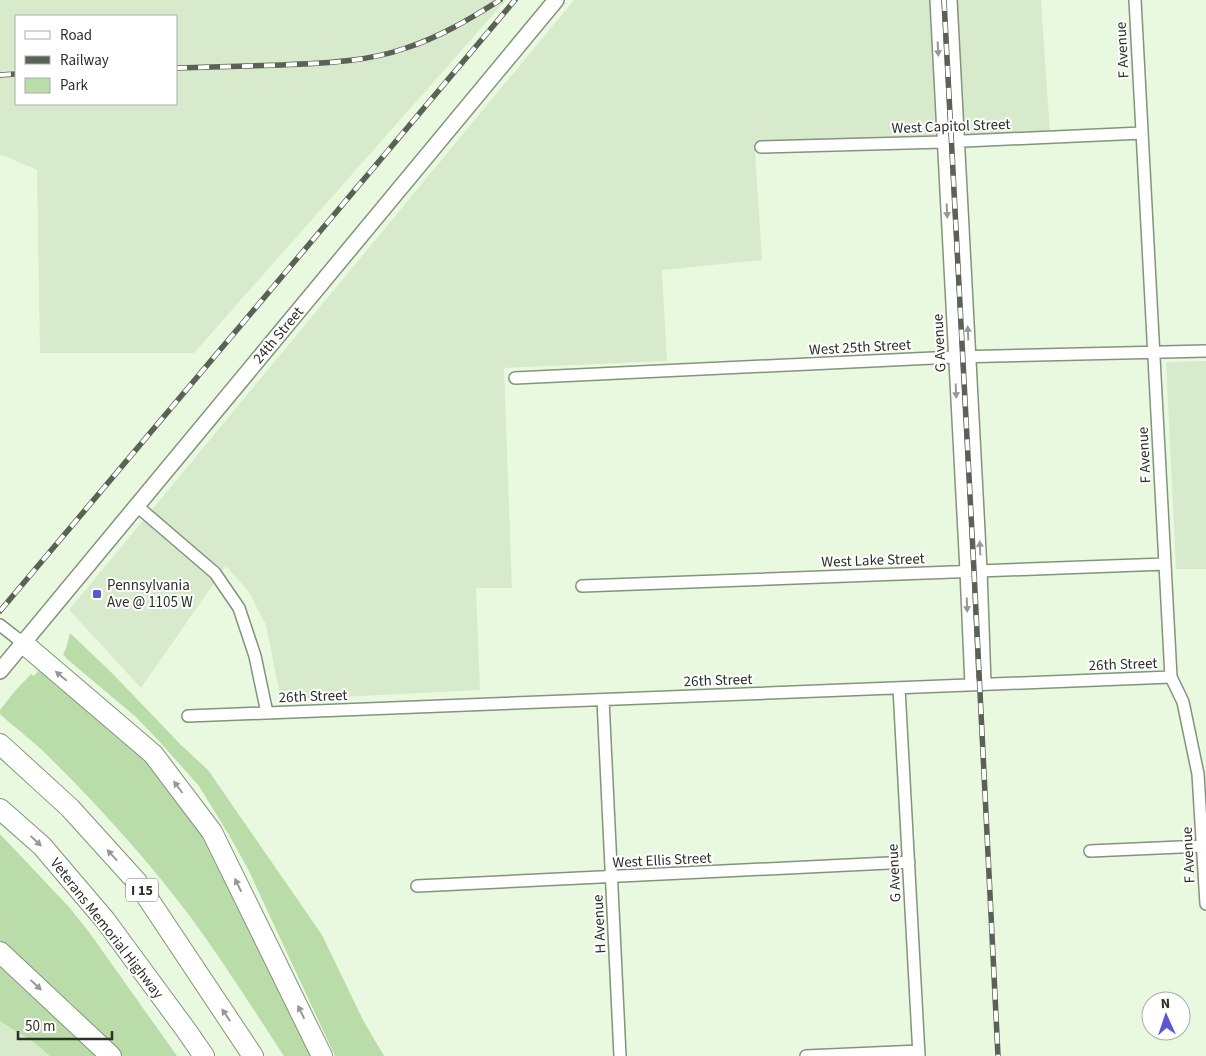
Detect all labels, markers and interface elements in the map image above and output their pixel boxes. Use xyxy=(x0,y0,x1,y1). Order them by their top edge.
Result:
legend xyxy=(15,15,178,105)
street label: F Avenue xyxy=(1111,21,1134,79)
text: Road xyxy=(60,25,92,46)
one-way arrow xyxy=(935,41,943,57)
text: Railway xyxy=(60,50,109,71)
text: Park xyxy=(60,75,89,96)
street label: West Capitol Street xyxy=(891,114,1011,139)
one-way arrow xyxy=(943,203,951,219)
street label: 24th Street xyxy=(248,302,309,368)
street label: G Avenue xyxy=(927,313,952,373)
one-way arrow xyxy=(964,325,972,341)
street label: West 25th Street xyxy=(809,334,912,361)
one-way arrow xyxy=(953,383,961,399)
street label: F Avenue xyxy=(1133,426,1156,484)
one-way arrow xyxy=(975,540,983,556)
street label: West Lake Street xyxy=(821,548,925,573)
place label: Pennsylvania Ave @ 1105 W xyxy=(107,575,193,613)
marker: Pennsylvania Ave @ 1105 W xyxy=(91,588,103,600)
one-way arrow xyxy=(964,598,972,614)
street label: 26th Street xyxy=(1088,653,1158,676)
street label: 26th Street xyxy=(683,669,753,692)
one-way arrow xyxy=(54,670,67,681)
street label: 26th Street xyxy=(278,685,348,708)
one-way arrow xyxy=(173,780,183,794)
street label: F Avenue xyxy=(1177,826,1200,884)
one-way arrow xyxy=(30,835,42,847)
street label: G Avenue xyxy=(882,843,907,903)
street label: West Ellis Street xyxy=(612,847,712,874)
one-way arrow xyxy=(106,848,117,861)
street label: Veterans Memorial Highway xyxy=(45,853,168,1003)
road number: I 15 xyxy=(126,878,158,902)
one-way arrow xyxy=(234,878,242,892)
street label: H Avenue xyxy=(587,894,612,954)
one-way arrow xyxy=(29,979,41,991)
north arrow xyxy=(1141,991,1191,1041)
text: N xyxy=(1160,994,1171,1014)
one-way arrow xyxy=(297,1005,305,1019)
scale bar xyxy=(18,1008,111,1040)
one-way arrow xyxy=(221,1009,230,1022)
text: 50 m xyxy=(25,1016,55,1037)

